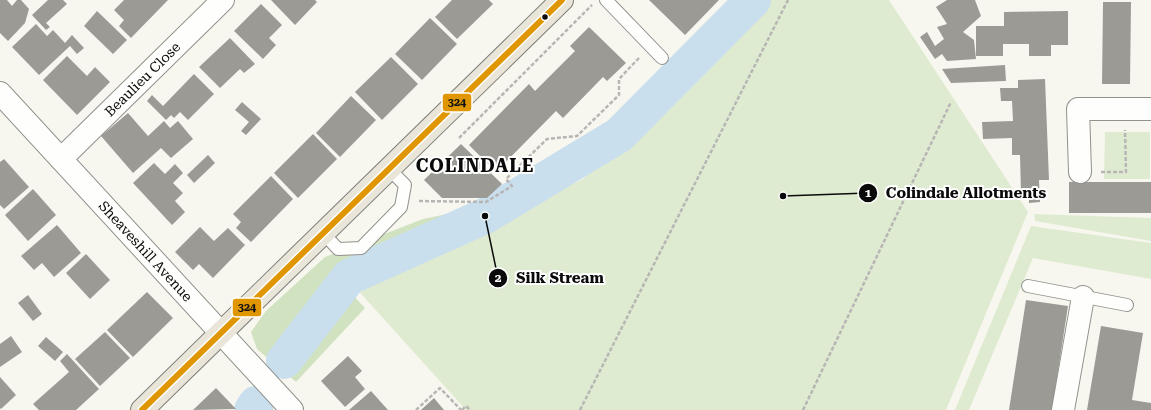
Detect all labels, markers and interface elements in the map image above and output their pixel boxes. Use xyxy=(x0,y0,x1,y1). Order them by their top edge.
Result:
unlabelled marker xyxy=(540,12,550,22)
street label: Beaulieu Close xyxy=(101,38,184,120)
line badge: 324 xyxy=(442,93,472,112)
text: 324 xyxy=(448,96,467,109)
district label: COLINDALE xyxy=(416,155,534,176)
callout: Colindale Allotments xyxy=(858,179,1054,206)
text: Colindale Allotments xyxy=(886,184,1046,202)
text: 1 xyxy=(865,186,872,200)
street label: Sheaveshill Avenue xyxy=(95,198,196,305)
callout: Silk Stream xyxy=(488,264,612,291)
text: Silk Stream xyxy=(516,269,604,287)
text: 2 xyxy=(495,271,502,285)
line badge: 324 xyxy=(232,298,262,317)
text: 324 xyxy=(238,301,257,314)

